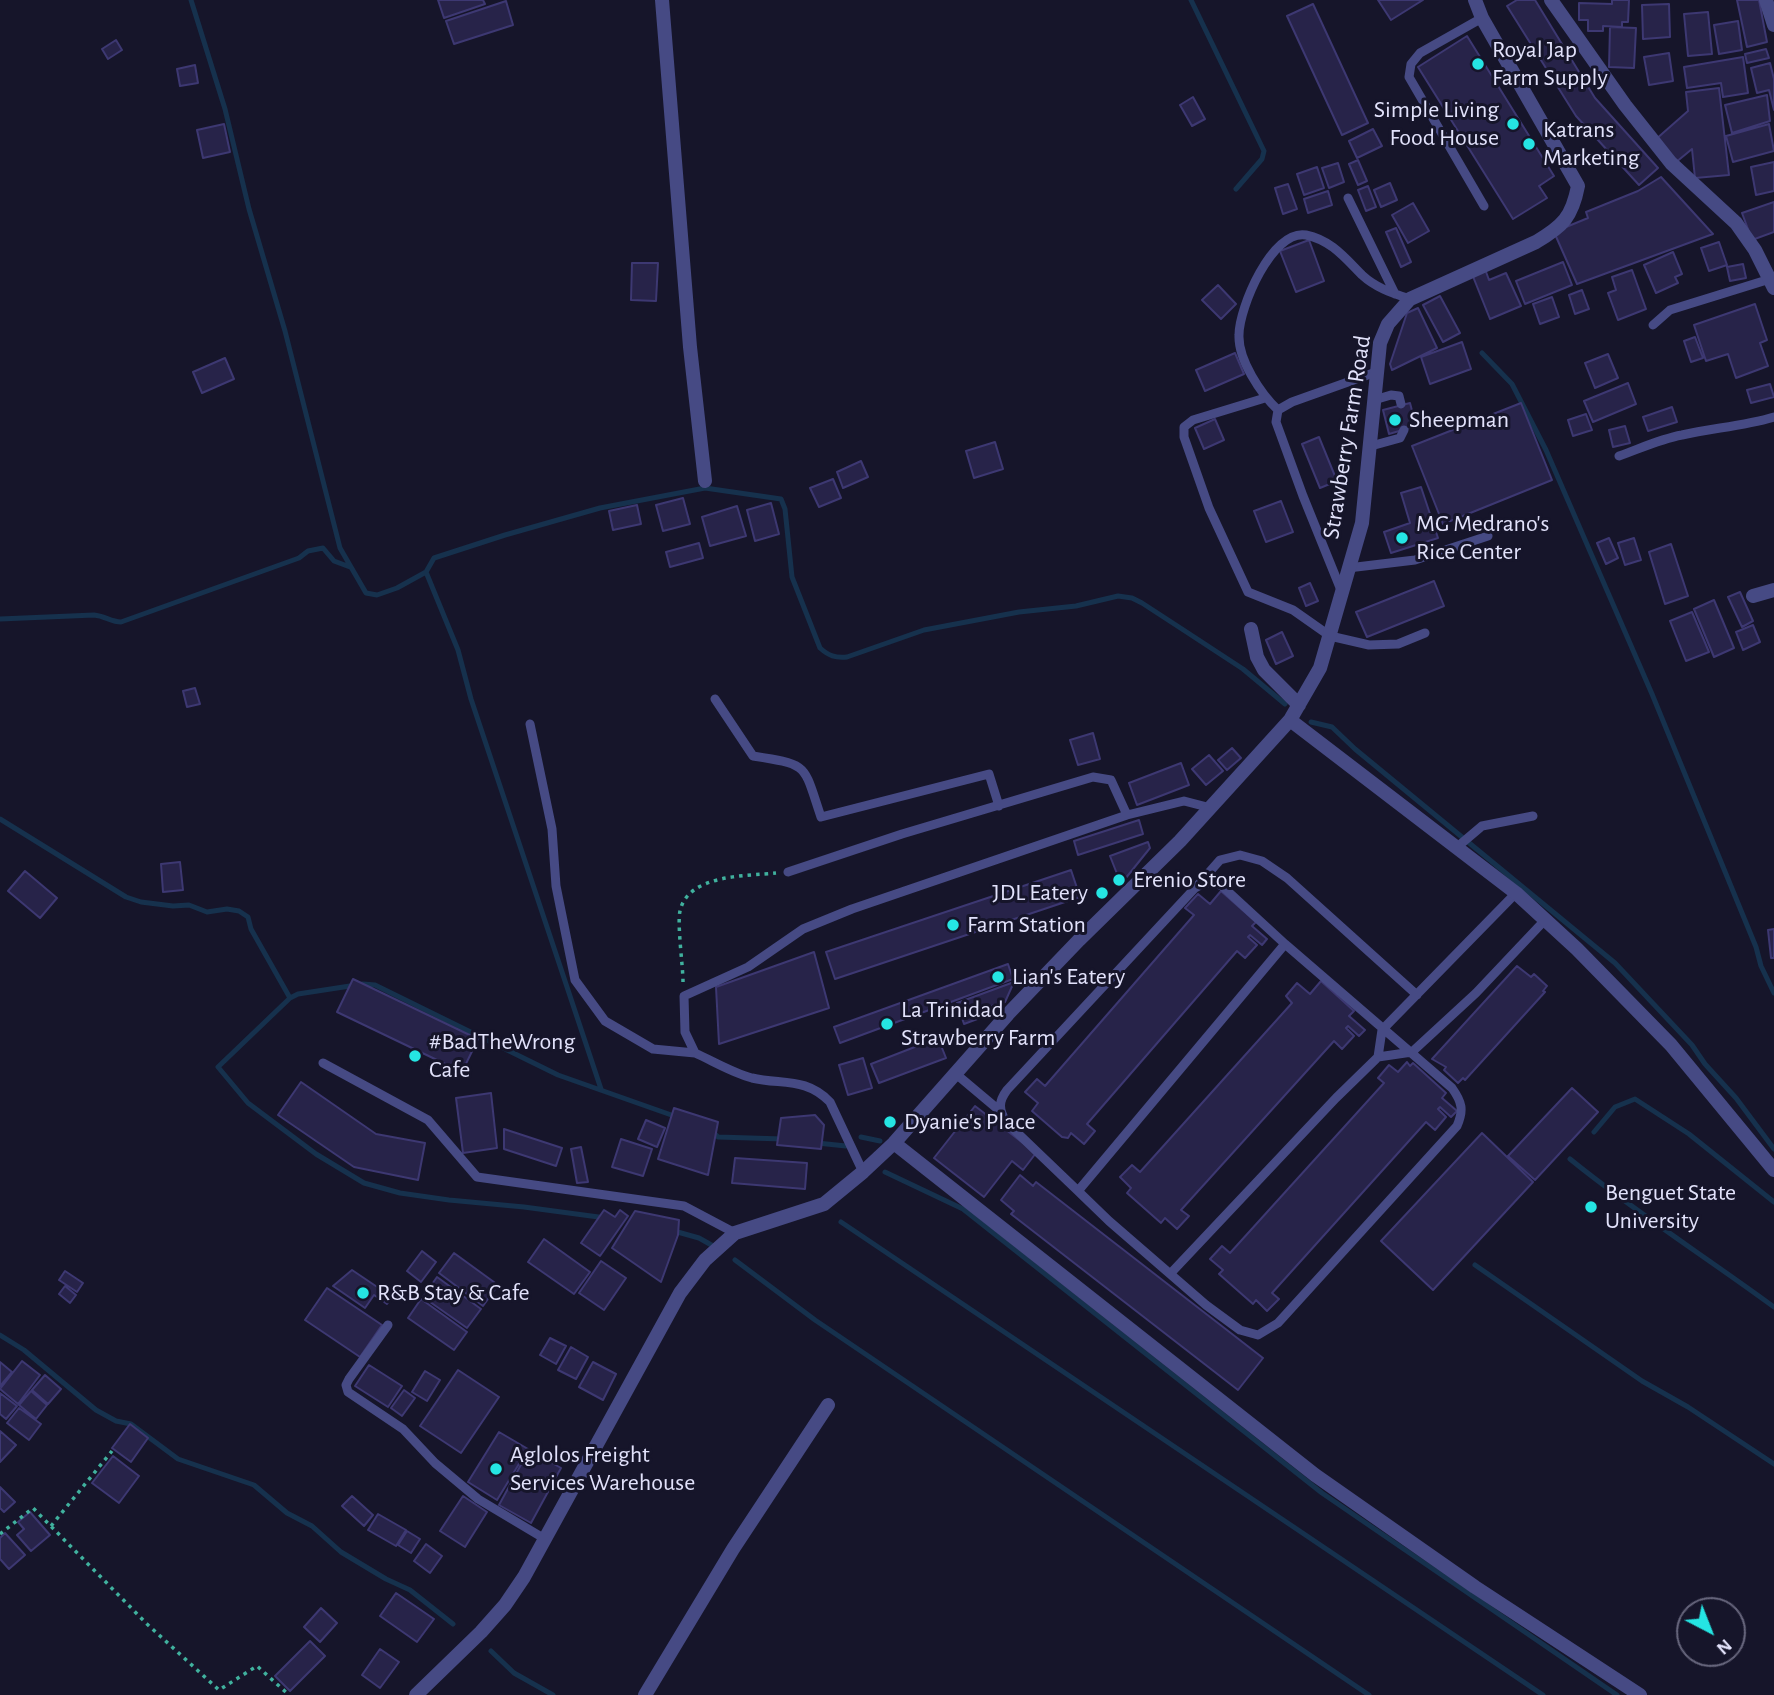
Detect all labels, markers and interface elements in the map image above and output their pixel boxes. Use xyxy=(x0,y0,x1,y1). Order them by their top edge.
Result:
place label: Royal Jap Farm Supply xyxy=(1492,36,1608,92)
marker: Royal Jap Farm Supply xyxy=(1470,56,1486,72)
place label: Simple Living Food House xyxy=(1374,96,1499,152)
marker: Simple Living Food House xyxy=(1505,116,1521,132)
place label: Katrans Marketing xyxy=(1543,116,1639,172)
marker: Katrans Marketing xyxy=(1521,136,1537,152)
street label: Strawberry Farm Road xyxy=(1317,333,1377,541)
place label: Sheepman xyxy=(1409,406,1509,434)
marker: Sheepman xyxy=(1387,412,1403,428)
place label: MG Medrano's Rice Center xyxy=(1416,510,1549,566)
marker: MG Medrano's Rice Center xyxy=(1394,530,1410,546)
place label: Erenio Store xyxy=(1133,866,1246,894)
marker: Erenio Store xyxy=(1111,872,1127,888)
place label: JDL Eatery xyxy=(992,879,1088,907)
marker: JDL Eatery xyxy=(1094,885,1110,901)
place label: Farm Station xyxy=(967,911,1086,939)
marker: Farm Station xyxy=(945,917,961,933)
place label: Lian's Eatery xyxy=(1012,963,1125,991)
marker: Lian's Eatery xyxy=(990,969,1006,985)
place label: La Trinidad Strawberry Farm xyxy=(901,996,1055,1052)
marker: La Trinidad Strawberry Farm xyxy=(879,1016,895,1032)
place label: #BadTheWrong Cafe xyxy=(429,1028,575,1084)
marker: #BadTheWrong Cafe xyxy=(407,1048,423,1064)
place label: Dyanie's Place xyxy=(904,1108,1035,1136)
marker: Dyanie's Place xyxy=(882,1114,898,1130)
place label: Benguet State University xyxy=(1605,1179,1736,1235)
marker: Benguet State University xyxy=(1583,1199,1599,1215)
place label: R&B Stay & Cafe xyxy=(377,1279,530,1307)
marker: R&B Stay & Cafe xyxy=(355,1285,371,1301)
place label: Aglolos Freight Services Warehouse xyxy=(510,1441,695,1497)
marker: Aglolos Freight Services Warehouse xyxy=(488,1461,504,1477)
north arrow xyxy=(1676,1597,1746,1667)
text: N xyxy=(1713,1635,1735,1658)

